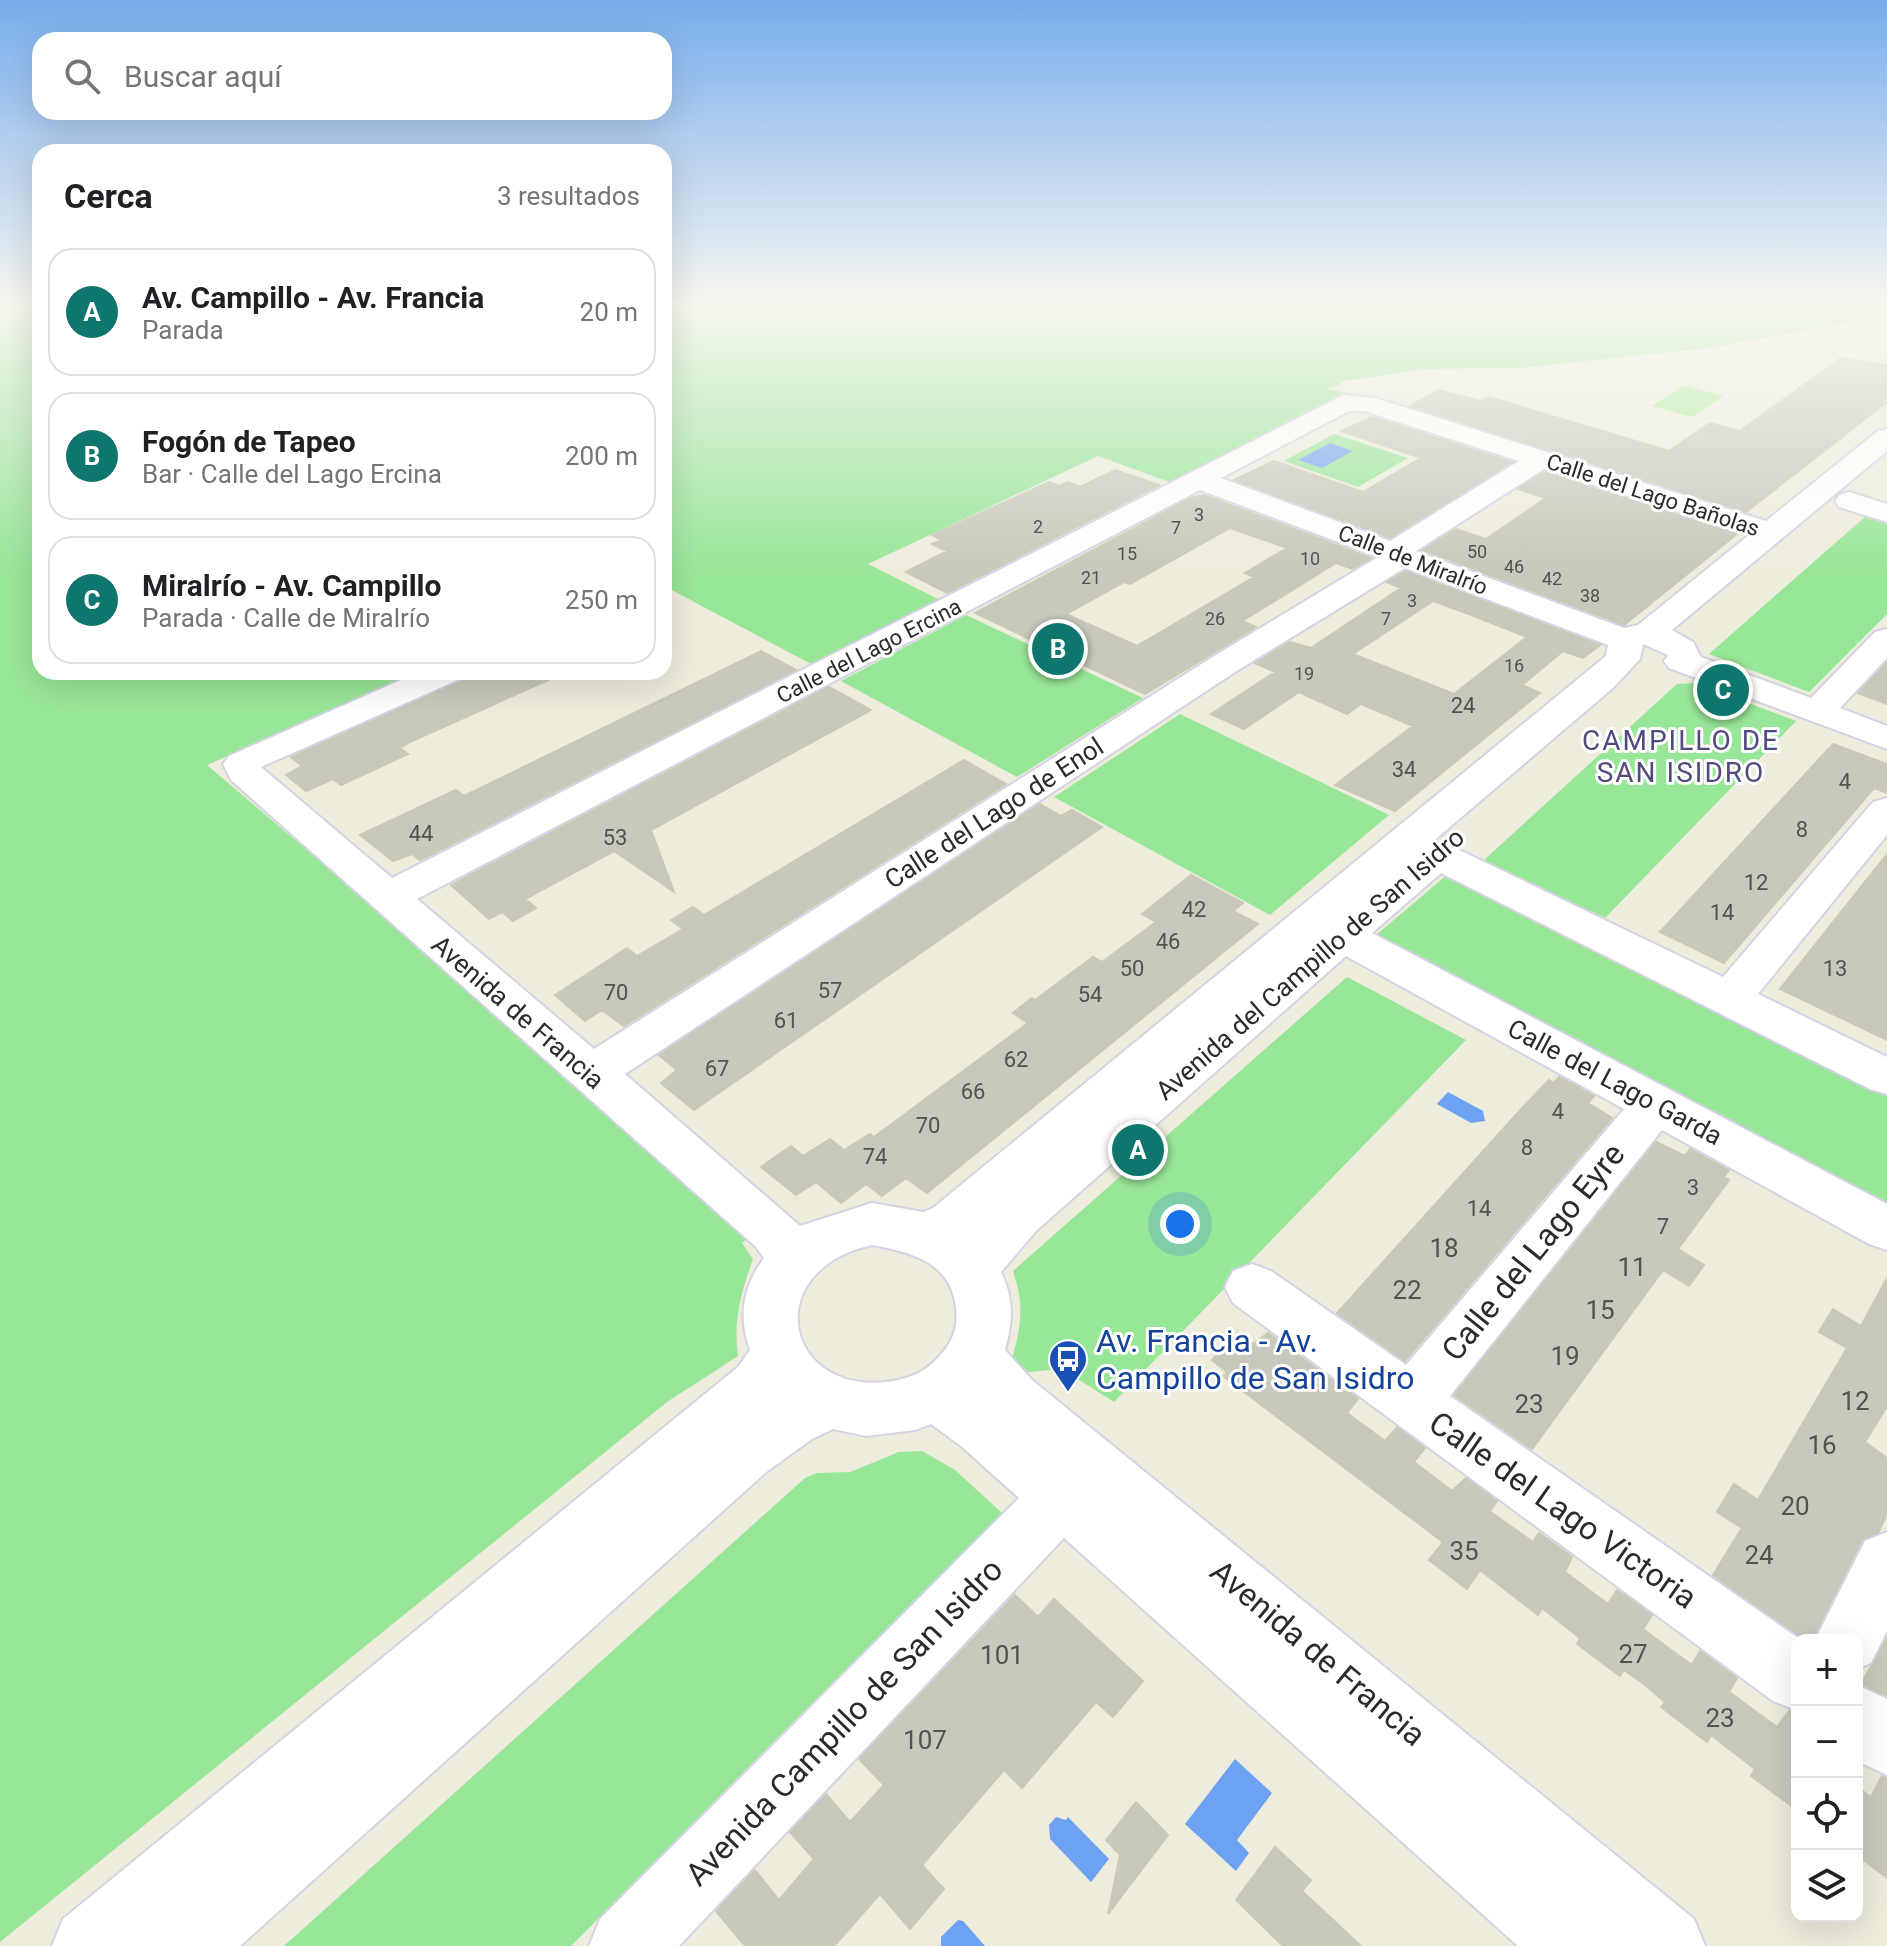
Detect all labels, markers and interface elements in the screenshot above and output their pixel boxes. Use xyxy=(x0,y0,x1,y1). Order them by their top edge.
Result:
search box xyxy=(32,32,672,120)
icon: search xyxy=(60,54,104,98)
text: Buscar aquí xyxy=(124,59,282,94)
text: Cerca xyxy=(64,176,153,216)
text: 3 resultados xyxy=(497,181,640,211)
text: Av. Campillo - Av. Francia xyxy=(142,280,484,315)
text: A xyxy=(83,297,101,327)
text: 20 m xyxy=(580,297,638,327)
text: Parada xyxy=(142,315,224,345)
text: Fogón de Tapeo xyxy=(142,424,356,459)
text: B xyxy=(84,441,100,471)
text: 200 m xyxy=(565,441,638,471)
street label: Calle del Lago Bañolas xyxy=(1543,449,1763,541)
text: Bar · Calle del Lago Ercina xyxy=(142,459,442,489)
house number: 3 xyxy=(1194,504,1204,525)
house number: 2 xyxy=(1033,516,1043,537)
house number: 7 xyxy=(1171,517,1181,538)
street label: Calle de Miralrío xyxy=(1335,520,1491,600)
house number: 50 xyxy=(1467,541,1487,562)
house number: 15 xyxy=(1117,543,1137,564)
house number: 10 xyxy=(1300,548,1320,569)
house number: 46 xyxy=(1504,556,1524,577)
house number: 21 xyxy=(1081,567,1101,588)
text: Miralrío - Av. Campillo xyxy=(142,568,441,603)
house number: 42 xyxy=(1542,568,1562,589)
text: C xyxy=(83,585,101,615)
text: 250 m xyxy=(565,585,638,615)
house number: 38 xyxy=(1580,585,1600,606)
house number: 3 xyxy=(1407,590,1417,611)
street label: Calle del Lago Ercina xyxy=(772,594,966,708)
text: Parada · Calle de Miralrío xyxy=(142,603,430,633)
house number: 26 xyxy=(1205,608,1225,629)
house number: 7 xyxy=(1381,608,1391,629)
pin: B xyxy=(1032,619,1084,679)
house number: 16 xyxy=(1504,655,1524,676)
pin: C xyxy=(1697,660,1749,720)
house number: 19 xyxy=(1294,663,1314,684)
house number: 24 xyxy=(1451,693,1475,718)
district label: CAMPILLO DE SAN ISIDRO xyxy=(1582,724,1780,789)
street label: Calle del Lago de Enol xyxy=(879,731,1109,895)
house number: 34 xyxy=(1392,757,1416,782)
house number: 4 xyxy=(1839,769,1851,794)
house number: 8 xyxy=(1796,817,1808,842)
house number: 44 xyxy=(409,821,433,846)
street label: Avenida del Campillo de San Isidro xyxy=(1150,822,1470,1106)
house number: 53 xyxy=(603,825,627,850)
house number: 12 xyxy=(1744,870,1768,895)
house number: 42 xyxy=(1182,897,1206,922)
house number: 14 xyxy=(1710,900,1734,925)
street label: Avenida de Francia xyxy=(426,929,610,1095)
house number: 46 xyxy=(1156,929,1180,954)
house number: 50 xyxy=(1120,956,1144,981)
house number: 13 xyxy=(1823,956,1847,981)
house number: 57 xyxy=(818,978,842,1003)
house number: 70 xyxy=(604,980,628,1005)
house number: 54 xyxy=(1078,982,1102,1007)
house number: 61 xyxy=(774,1008,798,1033)
street label: Calle del Lago Garda xyxy=(1503,1013,1727,1151)
house number: 62 xyxy=(1004,1047,1028,1072)
house number: 67 xyxy=(705,1056,729,1081)
house number: 66 xyxy=(961,1079,985,1104)
house number: 4 xyxy=(1552,1099,1564,1124)
house number: 70 xyxy=(916,1113,940,1138)
pin: A xyxy=(1112,1120,1164,1180)
house number: 8 xyxy=(1521,1135,1533,1160)
street label: Calle del Lago Eyre xyxy=(1434,1136,1632,1368)
house number: 74 xyxy=(863,1144,887,1169)
house number: 3 xyxy=(1687,1175,1699,1200)
house number: 14 xyxy=(1467,1196,1491,1221)
your location xyxy=(1160,1204,1200,1244)
house number: 7 xyxy=(1657,1214,1669,1239)
house number: 18 xyxy=(1429,1233,1459,1263)
house number: 11 xyxy=(1617,1252,1647,1282)
house number: 22 xyxy=(1392,1275,1422,1305)
house number: 15 xyxy=(1585,1295,1615,1325)
place label: Av. Francia - Av. Campillo de San Isidro xyxy=(1096,1322,1415,1397)
bus stop icon: Av. Francia - Av. Campillo de San Isidro xyxy=(1047,1338,1089,1393)
house number: 19 xyxy=(1550,1341,1580,1371)
house number: 12 xyxy=(1840,1386,1870,1416)
house number: 23 xyxy=(1514,1389,1544,1419)
street label: Calle del Lago Victoria xyxy=(1422,1403,1704,1617)
house number: 16 xyxy=(1807,1430,1837,1460)
house number: 20 xyxy=(1780,1491,1810,1521)
house number: 35 xyxy=(1449,1536,1479,1566)
house number: 24 xyxy=(1744,1540,1774,1570)
street label: Avenida Campillo de San Isidro xyxy=(678,1551,1010,1893)
street label: Avenida de Francia xyxy=(1203,1552,1433,1754)
map controls xyxy=(1791,1634,1863,1922)
button: + xyxy=(1791,1634,1863,1706)
house number: 27 xyxy=(1618,1639,1648,1669)
house number: 101 xyxy=(980,1640,1024,1670)
house number: 23 xyxy=(1705,1703,1735,1733)
button: − xyxy=(1791,1706,1863,1778)
house number: 107 xyxy=(903,1725,947,1755)
button: locate xyxy=(1791,1778,1863,1850)
button: layers xyxy=(1791,1850,1863,1922)

